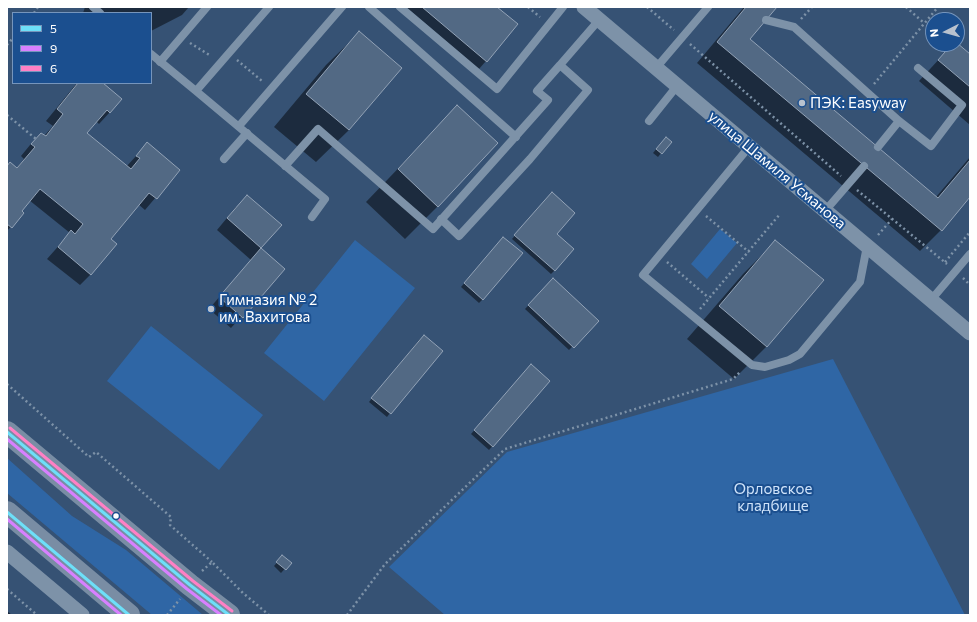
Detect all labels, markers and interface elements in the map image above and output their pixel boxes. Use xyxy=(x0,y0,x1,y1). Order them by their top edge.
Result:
legend xyxy=(12,12,152,84)
north arrow xyxy=(925,12,965,52)
text: 5 xyxy=(50,21,57,35)
text: N xyxy=(927,28,940,38)
text: 9 xyxy=(50,41,57,55)
text: 6 xyxy=(50,61,57,75)
place label: ПЭК: Easyway xyxy=(810,94,906,112)
marker: ПЭК: Easyway xyxy=(797,98,807,108)
street label: улица Шамиля Усманова xyxy=(705,107,849,233)
place label: Гимназия № 2 им. Вахитова xyxy=(219,291,317,326)
marker: Гимназия № 2 им. Вахитова xyxy=(206,304,216,314)
park label: Орловское кладбище xyxy=(734,480,812,515)
unlabelled marker xyxy=(111,511,121,521)

